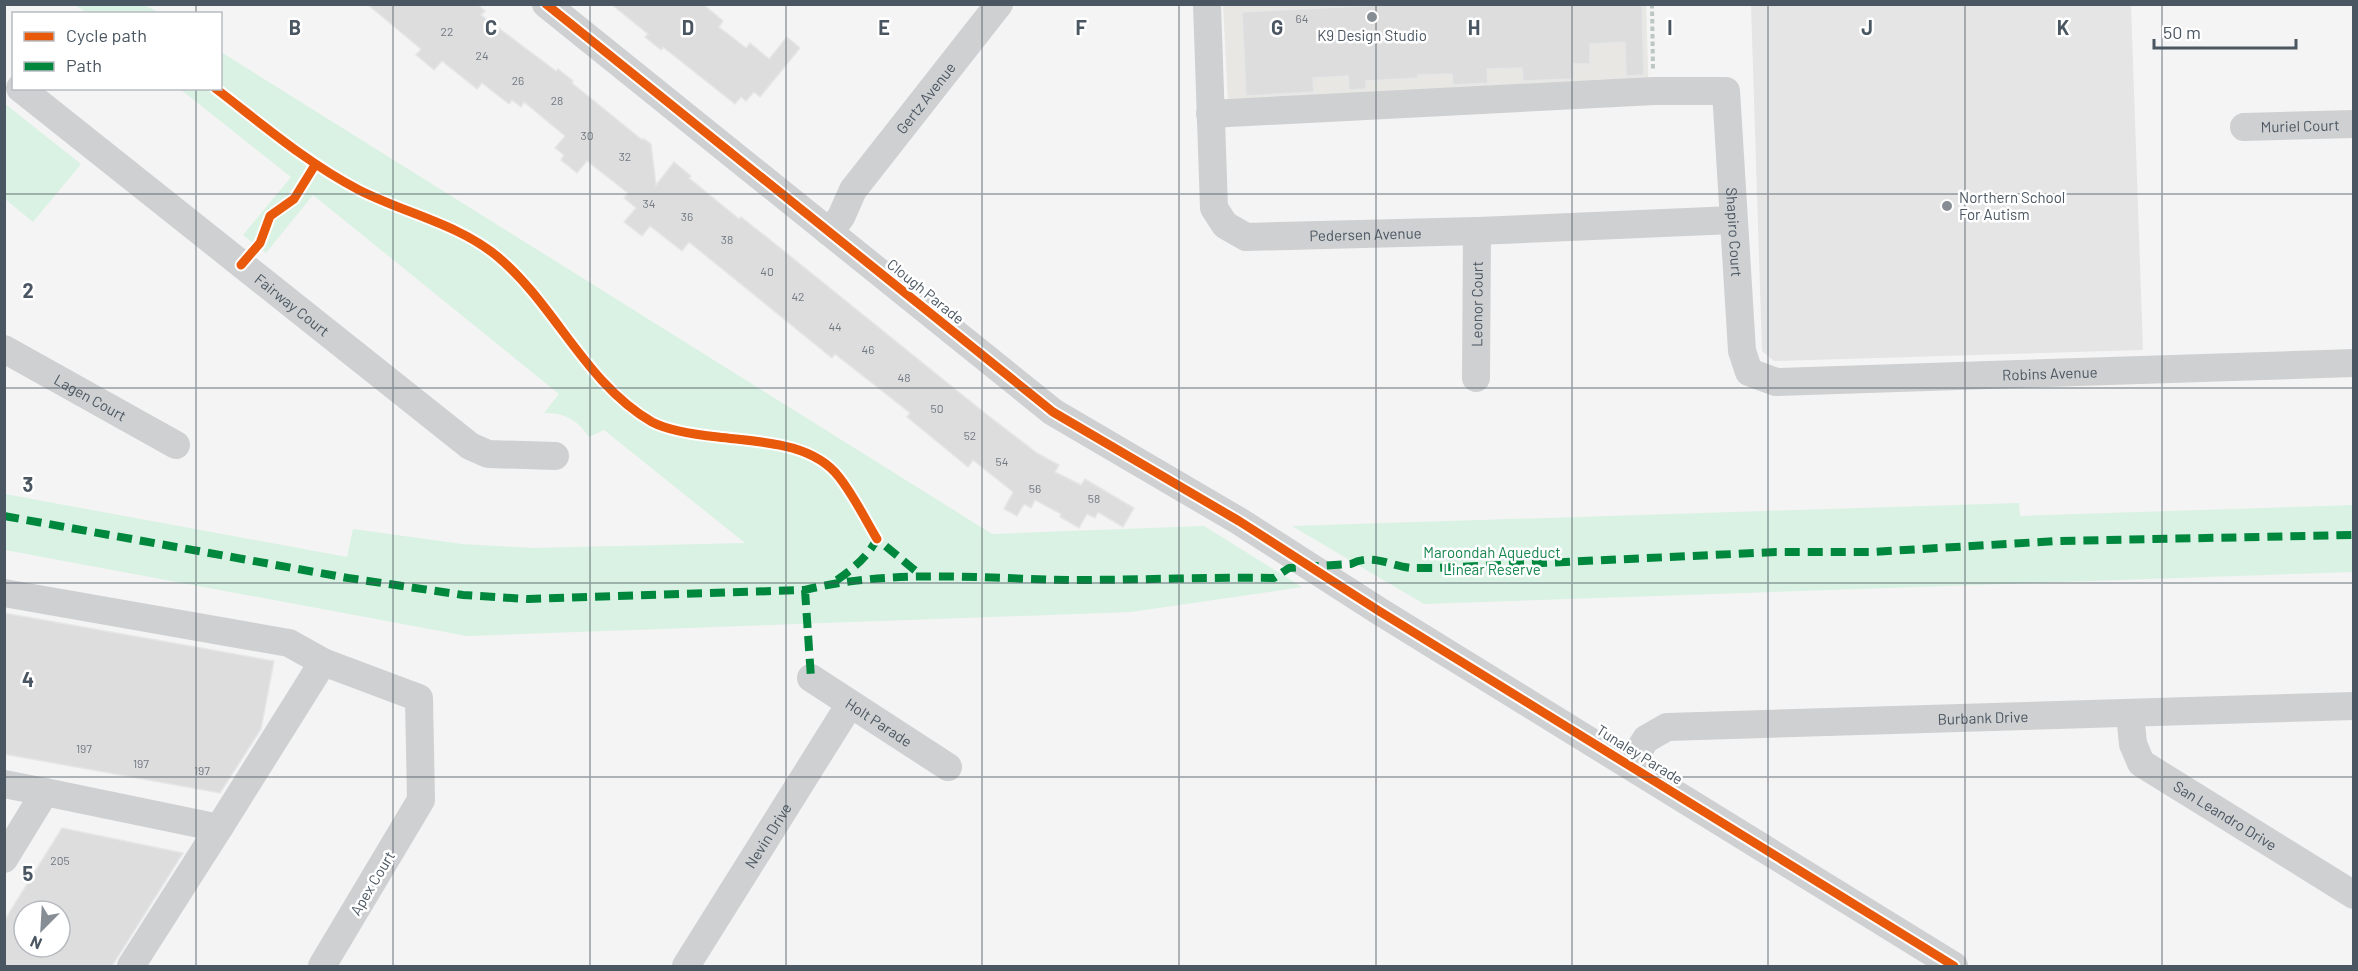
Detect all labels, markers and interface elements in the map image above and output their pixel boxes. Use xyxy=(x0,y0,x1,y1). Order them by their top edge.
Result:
marker: K9 Design Studio xyxy=(1365,10,1379,24)
house number: 64 xyxy=(1296,11,1308,25)
legend xyxy=(12,12,222,90)
scale bar xyxy=(2154,12,2296,50)
text: B xyxy=(289,15,301,39)
text: C xyxy=(485,15,497,39)
text: D xyxy=(682,15,694,39)
text: E xyxy=(878,15,890,39)
text: F xyxy=(1075,15,1087,39)
text: G xyxy=(1271,15,1283,39)
text: H xyxy=(1468,15,1480,39)
text: I xyxy=(1667,15,1673,39)
text: J xyxy=(1861,15,1873,39)
text: K xyxy=(2057,15,2070,39)
text: 50 m xyxy=(2163,21,2201,43)
text: Cycle path xyxy=(66,24,147,46)
house number: 22 xyxy=(441,24,453,38)
place label: K9 Design Studio xyxy=(1317,26,1427,44)
house number: 24 xyxy=(475,48,489,62)
text: Path xyxy=(66,54,102,76)
street label: Gertz Avenue xyxy=(892,58,959,137)
house number: 26 xyxy=(512,73,524,87)
house number: 28 xyxy=(551,93,563,107)
street label: Muriel Court xyxy=(2260,115,2340,136)
house number: 30 xyxy=(581,128,593,142)
house number: 32 xyxy=(619,149,631,163)
street label: Shapiro Court xyxy=(1723,187,1746,277)
place label: Northern School For Autism xyxy=(1959,188,2065,223)
house number: 34 xyxy=(643,196,655,210)
marker: Northern School For Autism xyxy=(1940,199,1954,213)
house number: 36 xyxy=(681,209,693,223)
street label: Pedersen Avenue xyxy=(1309,223,1422,244)
house number: 38 xyxy=(721,232,733,246)
street label: Clough Parade xyxy=(884,255,968,327)
street label: Leonor Court xyxy=(1467,261,1486,347)
house number: 40 xyxy=(760,264,774,278)
street label: Fairway Court xyxy=(251,270,333,340)
text: 2 xyxy=(22,278,34,302)
house number: 42 xyxy=(791,289,805,303)
house number: 44 xyxy=(828,319,842,333)
house number: 46 xyxy=(862,342,874,356)
street label: Robins Avenue xyxy=(2002,362,2098,384)
street label: Lagen Court xyxy=(51,370,130,425)
house number: 48 xyxy=(898,370,910,384)
house number: 50 xyxy=(931,401,943,415)
house number: 52 xyxy=(964,428,976,442)
house number: 54 xyxy=(996,454,1008,468)
text: 3 xyxy=(23,472,33,496)
house number: 56 xyxy=(1029,481,1041,495)
house number: 58 xyxy=(1088,491,1100,505)
park label: Maroondah Aqueduct Linear Reserve xyxy=(1423,543,1561,578)
text: 4 xyxy=(22,667,34,691)
street label: Holt Parade xyxy=(842,694,916,750)
street label: Burbank Drive xyxy=(1937,707,2029,728)
street label: Tunaley Parade xyxy=(1593,720,1687,788)
house number: 197 xyxy=(76,741,92,755)
house number: 197 xyxy=(133,756,149,770)
house number: 197 xyxy=(194,763,210,777)
street label: San Leandro Drive xyxy=(2171,777,2280,854)
street label: Nevin Drive xyxy=(741,800,795,871)
street label: Apex Court xyxy=(346,848,398,918)
house number: 205 xyxy=(50,853,70,867)
text: 5 xyxy=(23,861,34,885)
north arrow xyxy=(12,899,72,959)
text: N xyxy=(27,932,44,954)

